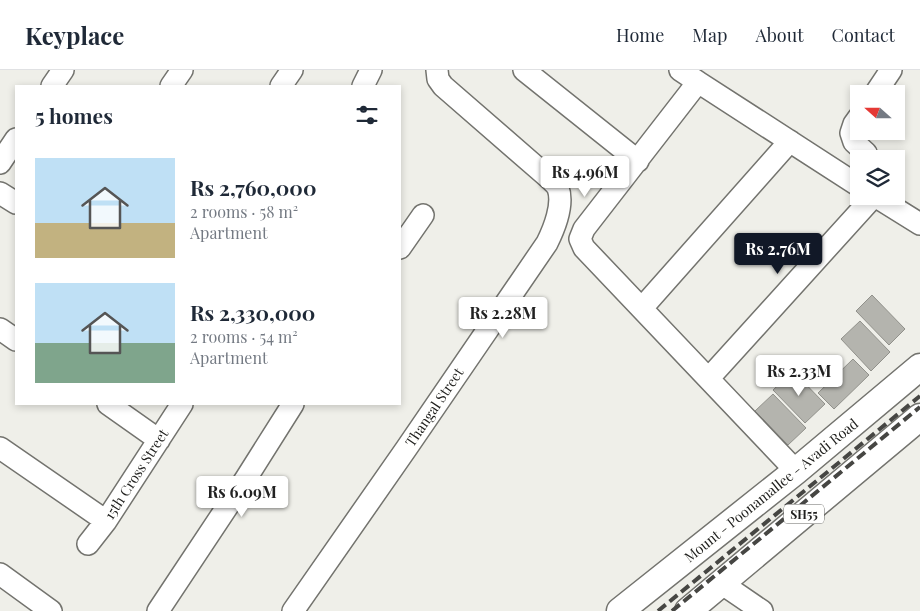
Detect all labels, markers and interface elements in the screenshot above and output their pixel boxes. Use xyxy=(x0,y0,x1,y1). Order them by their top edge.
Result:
text: Keyplace xyxy=(25,19,124,51)
text: Home xyxy=(616,23,664,47)
text: Map xyxy=(692,23,727,47)
text: About xyxy=(755,23,804,47)
text: Contact xyxy=(832,23,895,47)
north arrow xyxy=(850,85,905,140)
map controls xyxy=(850,85,905,205)
text: 5 homes xyxy=(35,101,113,129)
icon: filters xyxy=(353,101,381,129)
button: layers xyxy=(850,150,905,205)
pin: Rs 4.96M xyxy=(533,156,637,198)
text: Rs 4.96M xyxy=(551,161,619,182)
text: Rs 2,760,000 xyxy=(190,173,316,201)
icon: home xyxy=(75,178,135,238)
text: 2 rooms · 58 m² xyxy=(190,201,298,222)
text: Apartment xyxy=(190,222,268,243)
pin: Rs 2.76M xyxy=(726,232,830,275)
text: Rs 2.76M xyxy=(745,238,811,259)
pin: Rs 2.28M xyxy=(451,296,555,339)
text: Rs 2,330,000 xyxy=(190,298,315,326)
text: Rs 2.28M xyxy=(470,302,536,323)
icon: home xyxy=(75,303,135,363)
text: 2 rooms · 54 m² xyxy=(190,326,298,347)
text: Apartment xyxy=(190,347,268,368)
pin: Rs 2.33M xyxy=(747,354,851,397)
text: Rs 2.33M xyxy=(767,360,831,381)
street label: Thangal Street xyxy=(401,363,468,450)
street label: Mount - Poonamallee - Avadi Road xyxy=(680,414,862,566)
street label: 15th Cross Street xyxy=(100,424,173,523)
pin: Rs 6.09M xyxy=(190,476,294,518)
text: Rs 6.09M xyxy=(207,481,277,502)
road number: SH55 xyxy=(784,504,824,524)

